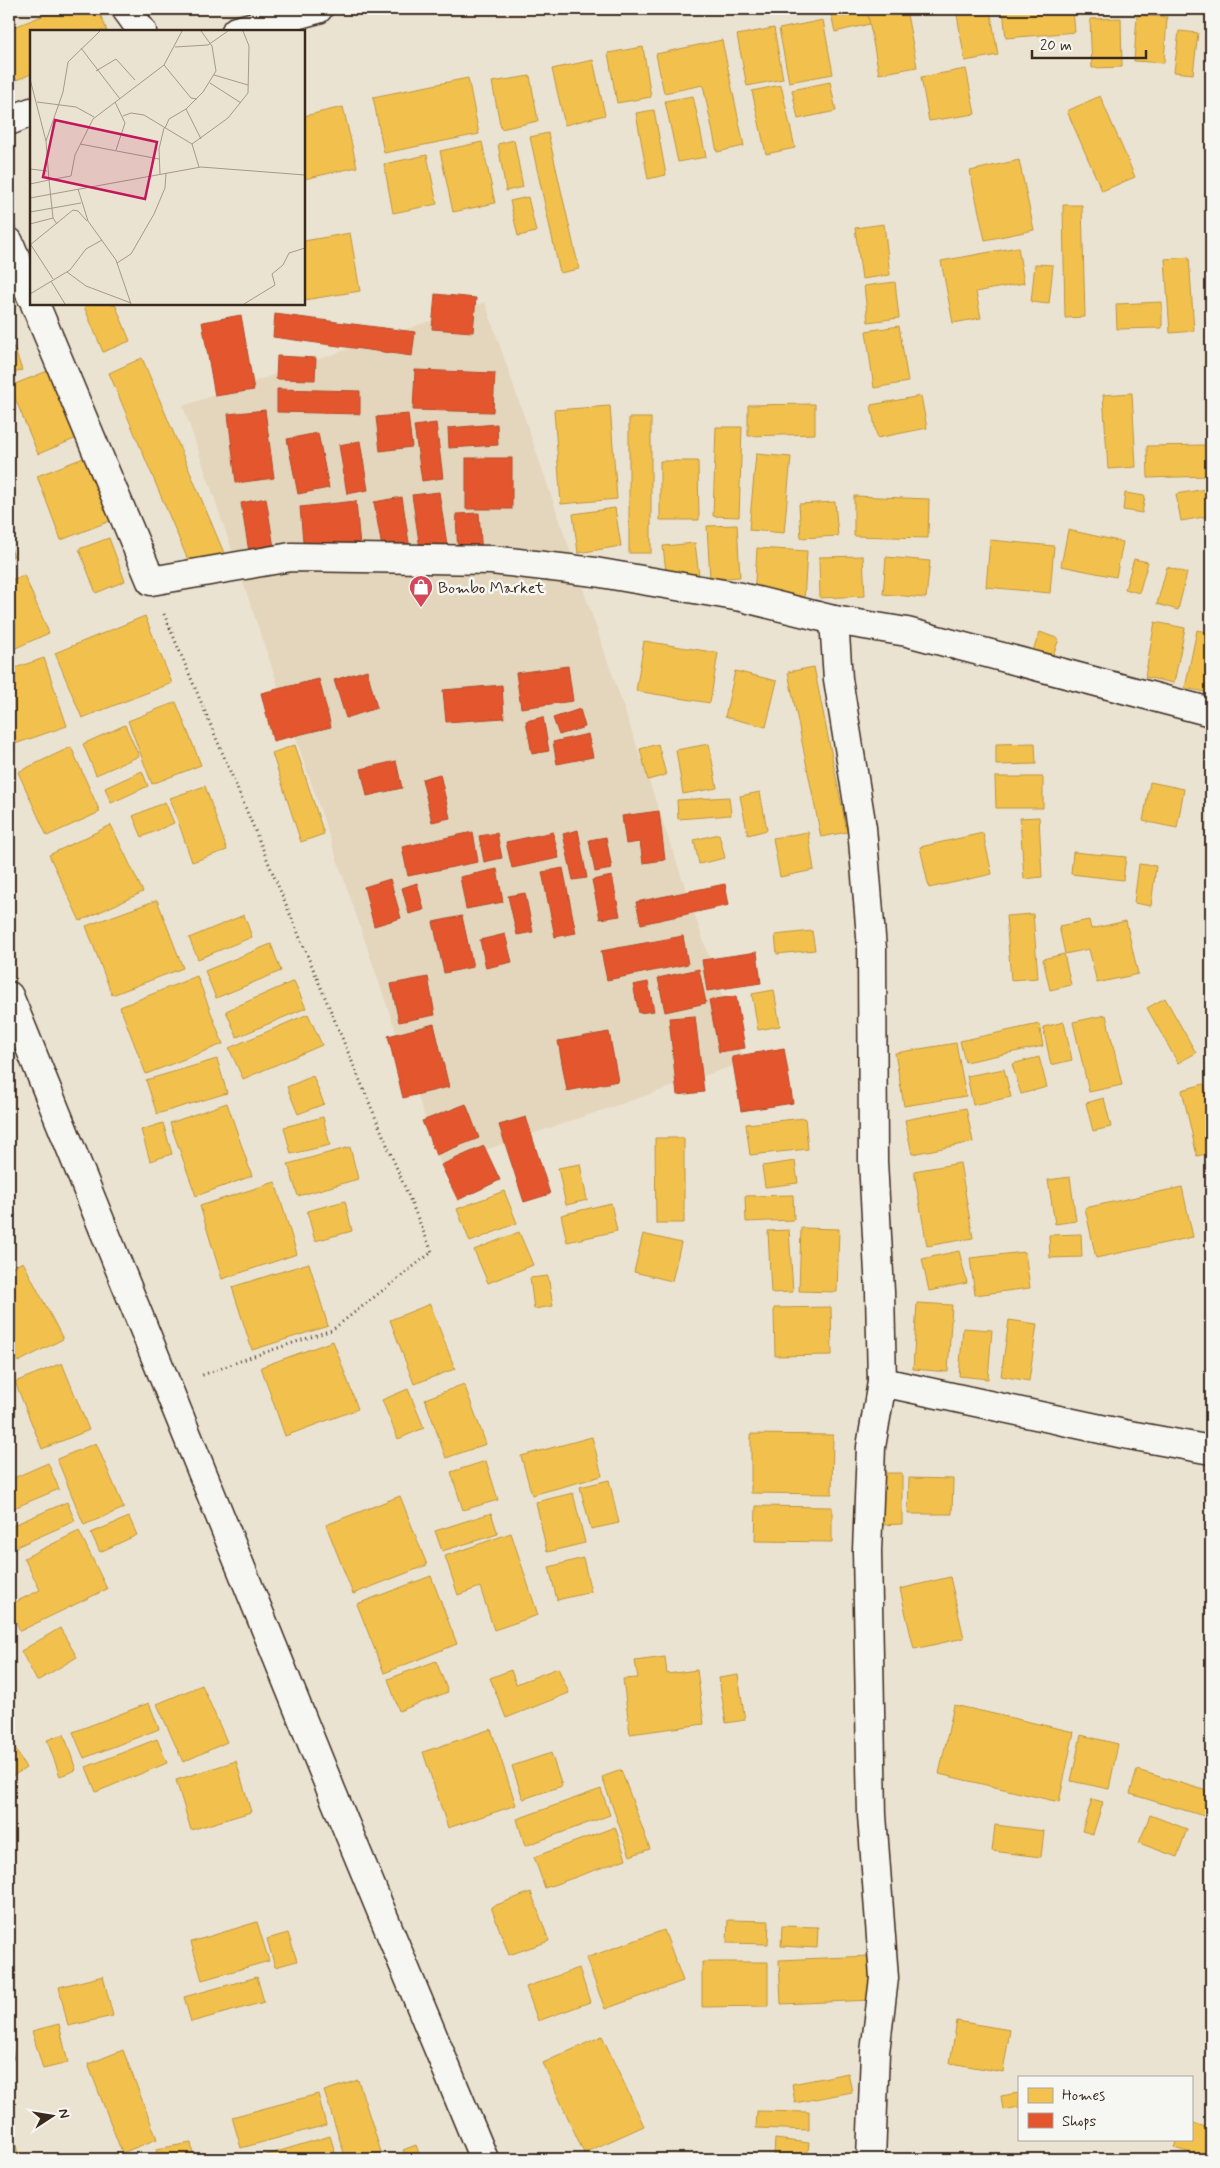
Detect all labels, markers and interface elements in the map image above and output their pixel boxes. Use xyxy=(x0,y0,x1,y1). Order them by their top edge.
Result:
scale bar xyxy=(1032,28,1146,60)
inset map xyxy=(30,30,305,305)
text: 20 m xyxy=(1040,36,1072,56)
shop icon: Bombo Market xyxy=(408,574,434,608)
place label: Bombo Market xyxy=(438,578,545,599)
legend xyxy=(1018,2076,1192,2140)
text: Homes xyxy=(1062,2086,1105,2106)
north arrow xyxy=(28,2090,78,2140)
text: N xyxy=(54,2107,74,2120)
text: Shops xyxy=(1062,2112,1097,2132)

